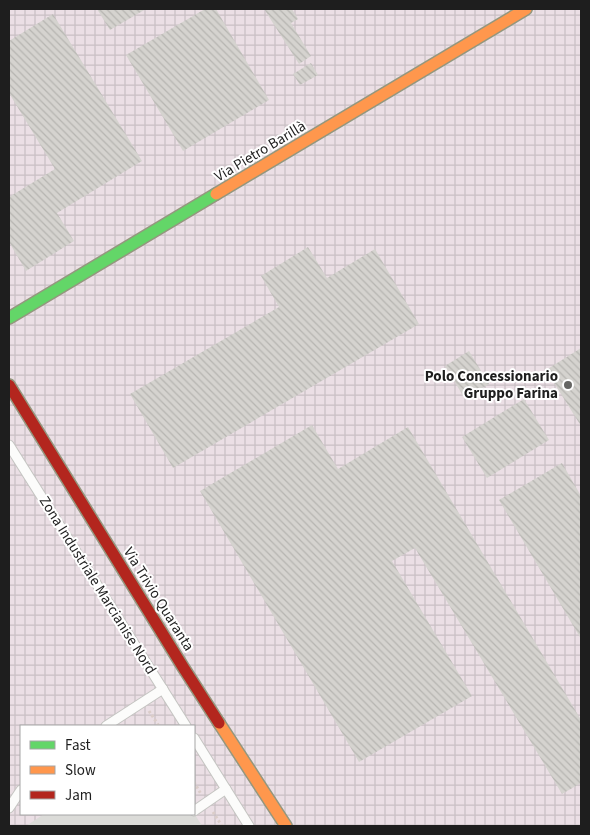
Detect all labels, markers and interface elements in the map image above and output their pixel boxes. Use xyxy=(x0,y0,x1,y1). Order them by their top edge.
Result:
street label: Via Pietro Barillà xyxy=(211,116,310,187)
place label: Polo Concessionario Gruppo Farina xyxy=(425,366,558,404)
marker: Polo Concessionario Gruppo Farina xyxy=(562,379,574,391)
street label: Zona Industriale Marcianise Nord xyxy=(34,492,161,678)
street label: Via Trivio Quaranta xyxy=(118,543,199,655)
legend xyxy=(20,725,195,815)
text: Fast xyxy=(65,735,91,756)
text: Slow xyxy=(65,760,96,781)
text: Jam xyxy=(65,785,92,806)

